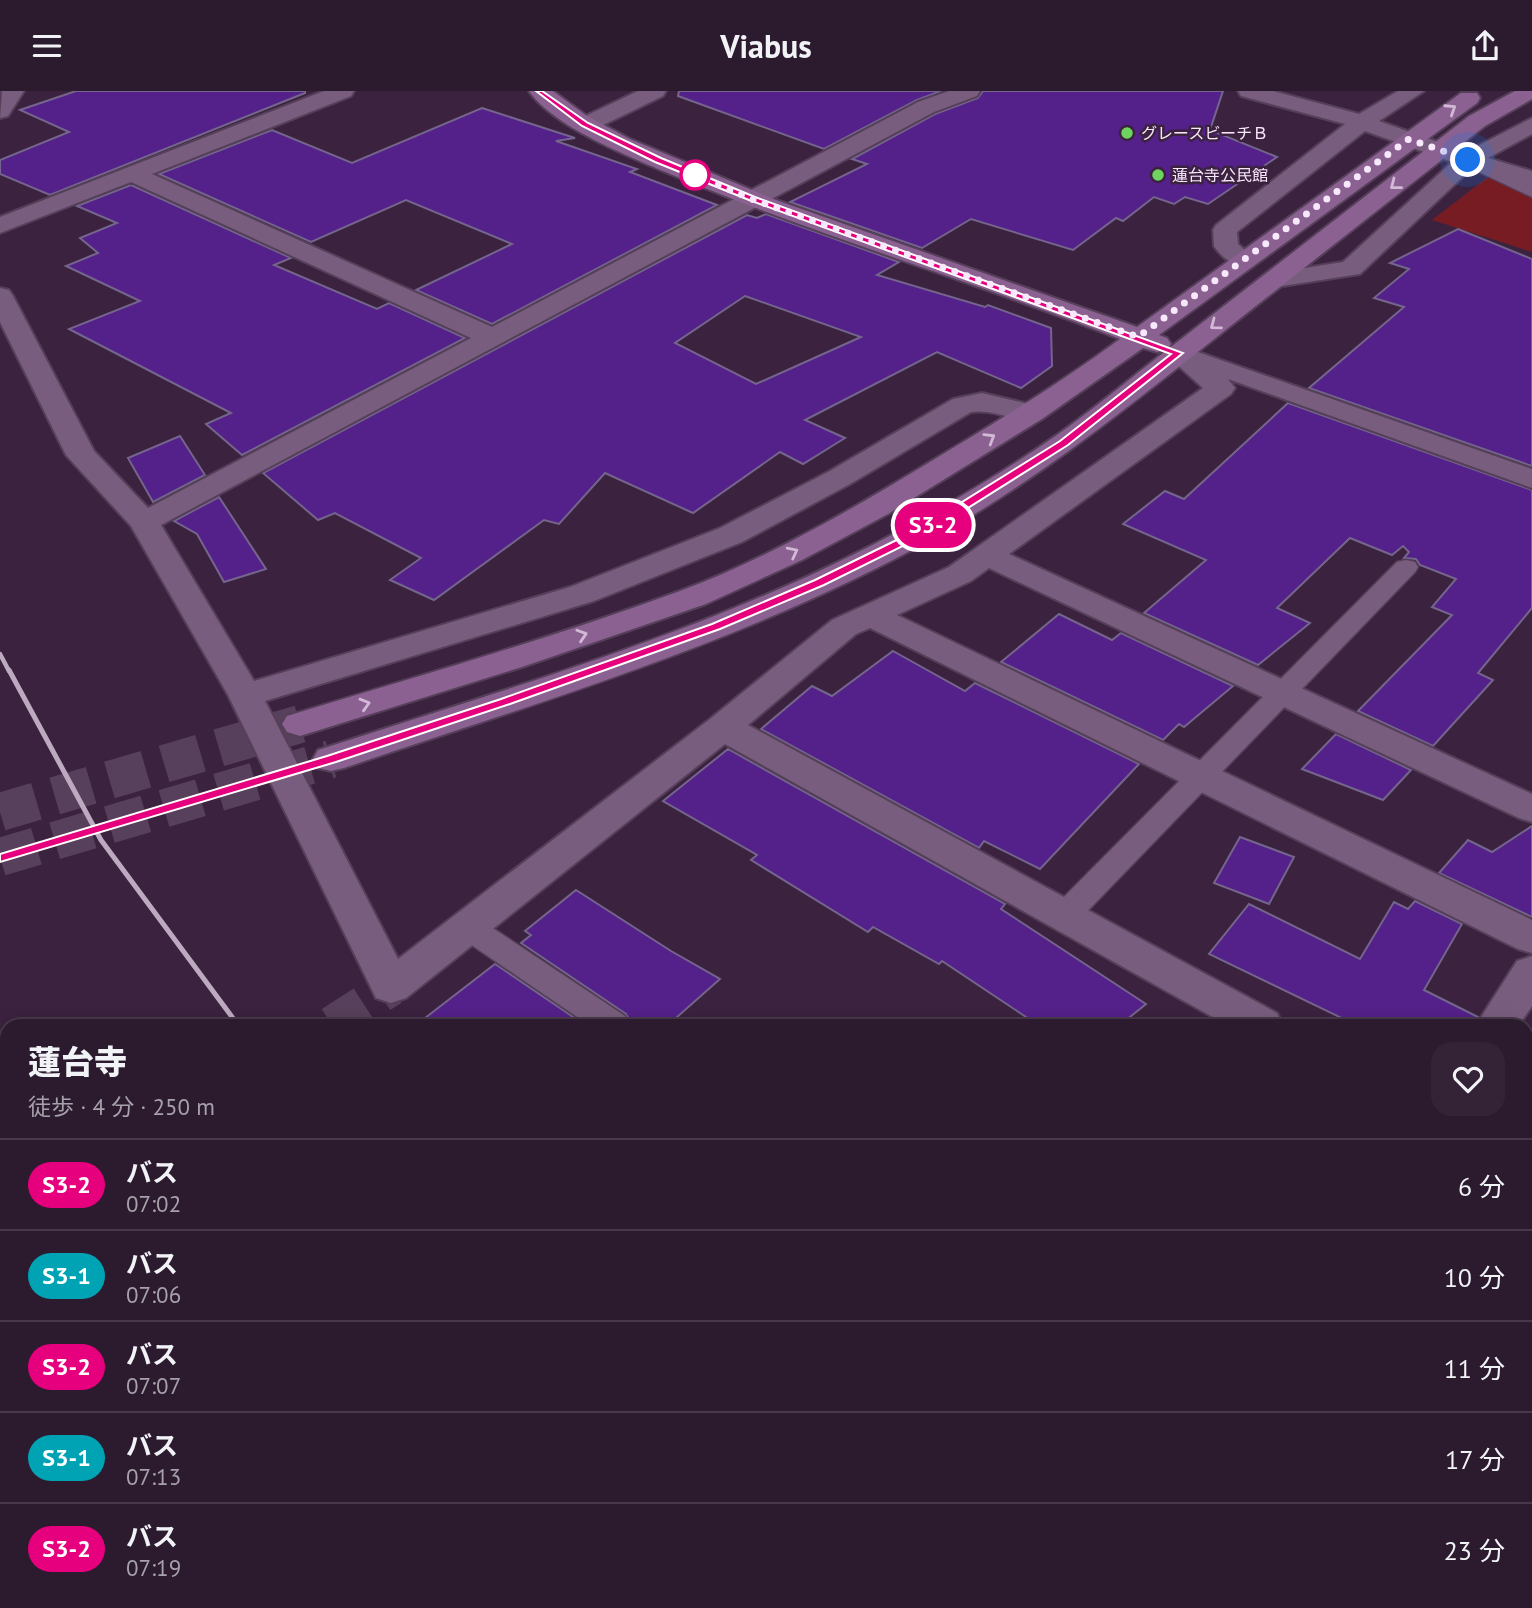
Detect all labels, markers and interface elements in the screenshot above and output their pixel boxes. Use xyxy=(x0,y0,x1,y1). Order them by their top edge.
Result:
text: Viabus xyxy=(720,25,812,67)
icon: menu xyxy=(28,27,66,65)
icon: share xyxy=(1466,27,1504,65)
one-way arrow xyxy=(1443,105,1456,117)
place label: グレースビーチＢ xyxy=(1141,123,1268,143)
marker: グレースビーチＢ xyxy=(1119,125,1135,141)
your location xyxy=(1450,142,1485,177)
unlabelled marker xyxy=(680,160,710,190)
place label: 蓮台寺公民館 xyxy=(1172,165,1268,185)
marker: 蓮台寺公民館 xyxy=(1150,167,1166,183)
one-way arrow xyxy=(1390,177,1402,190)
one-way arrow xyxy=(1210,317,1223,329)
one-way arrow xyxy=(983,434,996,447)
line badge: S3-2 xyxy=(884,502,982,548)
text: S3-2 xyxy=(909,509,957,540)
one-way arrow xyxy=(786,546,798,560)
one-way arrow xyxy=(575,629,587,643)
one-way arrow xyxy=(359,697,371,712)
text: 蓮台寺 xyxy=(28,1040,127,1083)
button: heart xyxy=(1431,1042,1505,1116)
text: 徒歩 · 4 分 · 250 m xyxy=(28,1092,215,1121)
text: バス xyxy=(126,1156,178,1189)
text: S3-2 xyxy=(42,1169,91,1200)
text: 6 分 xyxy=(1458,1170,1505,1203)
text: 07:02 xyxy=(126,1189,181,1218)
text: バス xyxy=(126,1247,178,1280)
text: S3-1 xyxy=(42,1260,91,1291)
text: 10 分 xyxy=(1444,1261,1505,1294)
text: 07:06 xyxy=(126,1280,181,1309)
text: バス xyxy=(126,1338,178,1371)
text: S3-2 xyxy=(42,1351,91,1382)
text: 11 分 xyxy=(1444,1352,1505,1385)
text: 07:07 xyxy=(126,1371,181,1400)
text: バス xyxy=(126,1429,178,1462)
text: S3-1 xyxy=(42,1442,91,1473)
text: 17 分 xyxy=(1445,1443,1505,1476)
text: 07:13 xyxy=(126,1462,181,1491)
text: バス xyxy=(126,1520,178,1553)
text: S3-2 xyxy=(42,1533,91,1564)
text: 23 分 xyxy=(1444,1534,1505,1567)
text: 07:19 xyxy=(126,1553,181,1582)

